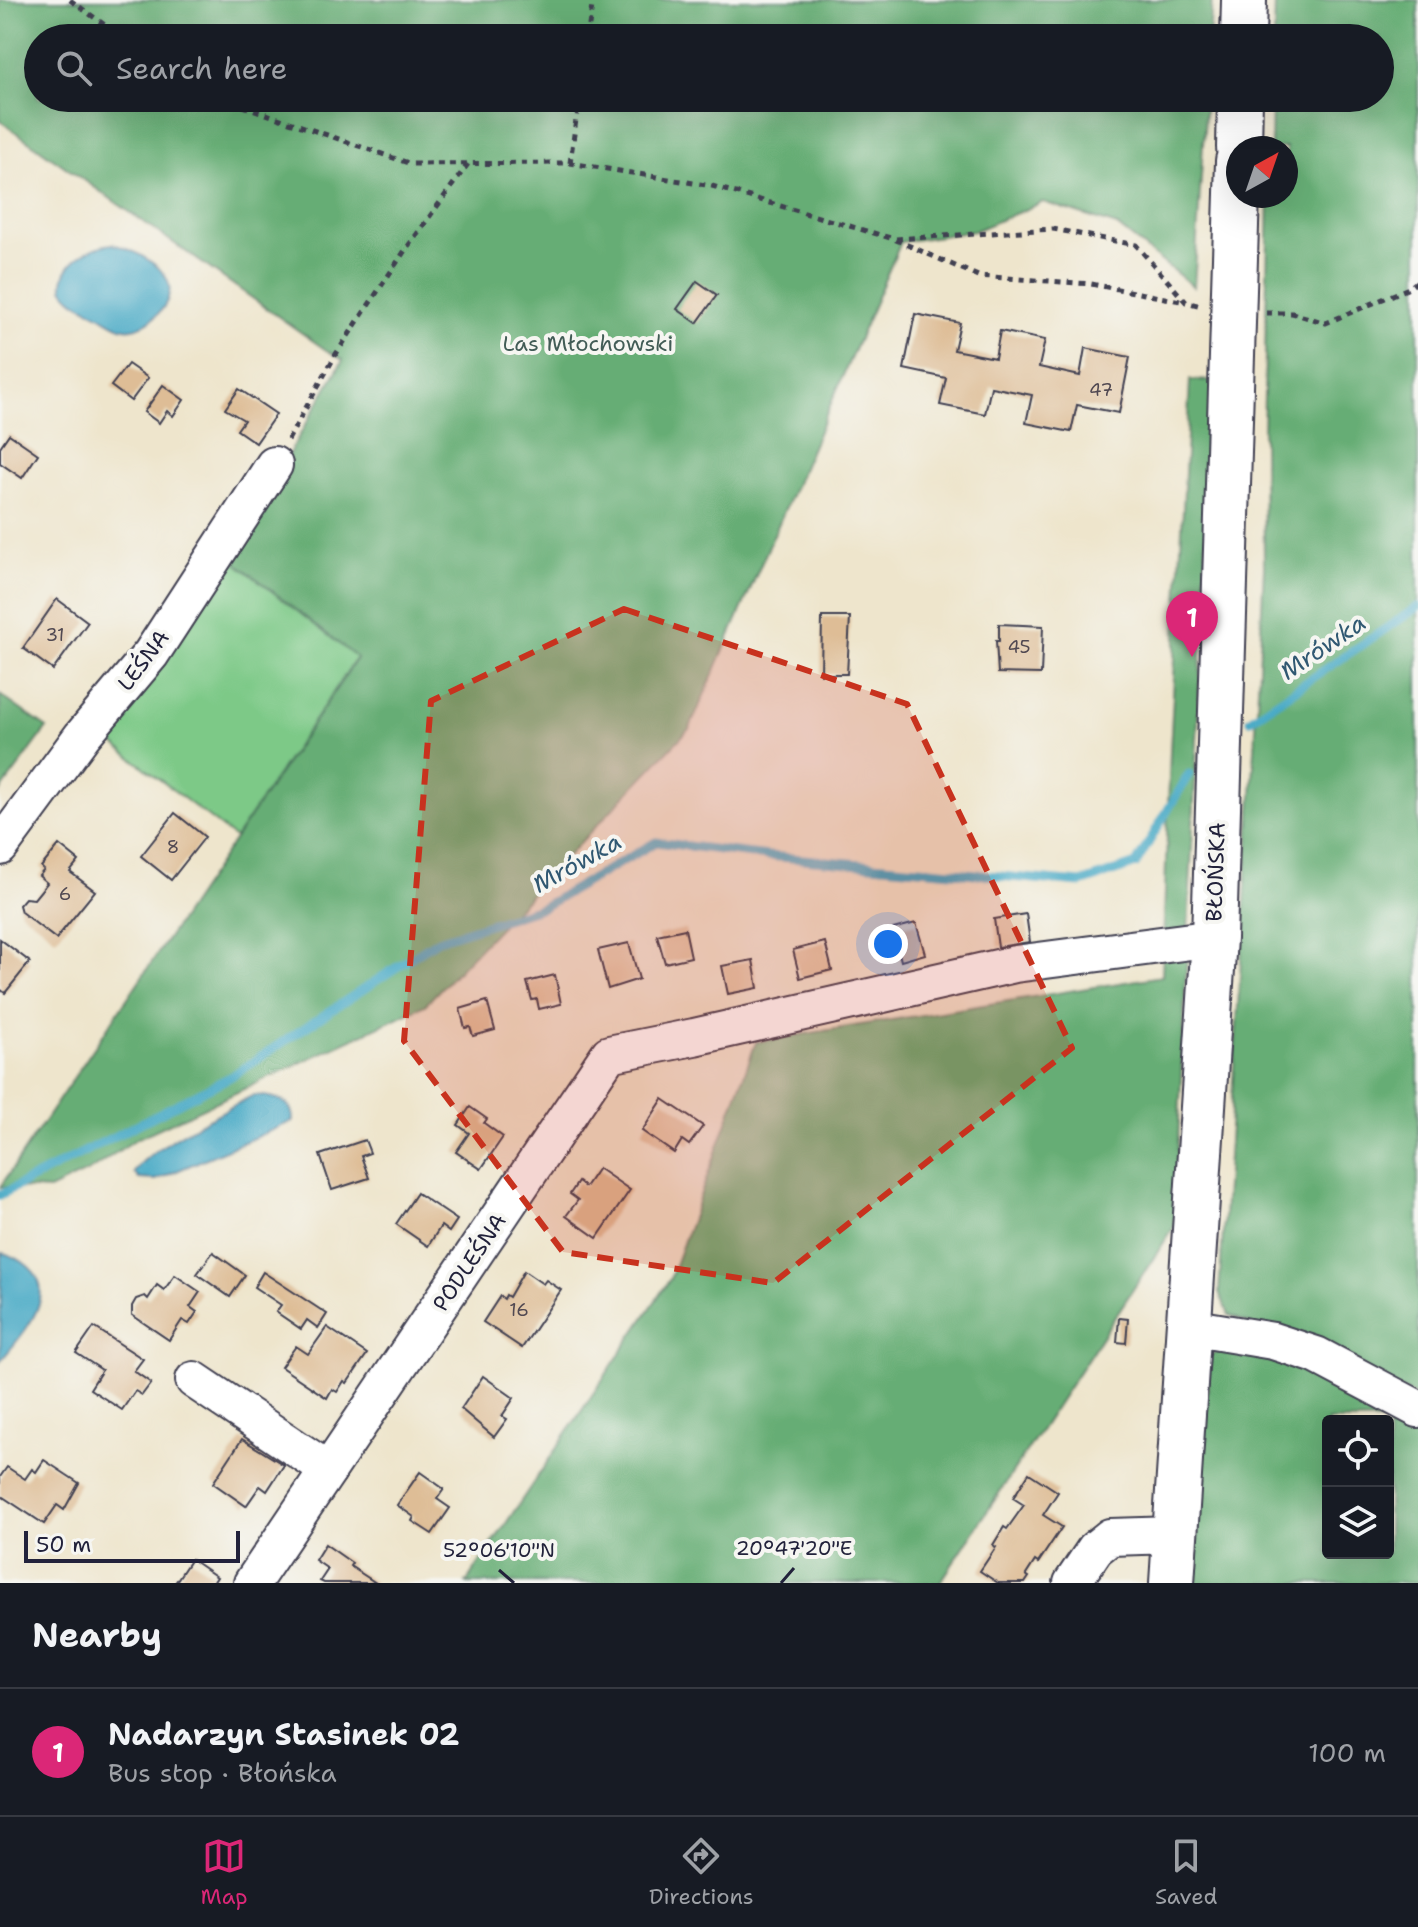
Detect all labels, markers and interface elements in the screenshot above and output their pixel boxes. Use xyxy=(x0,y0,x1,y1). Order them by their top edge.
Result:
search box xyxy=(24,24,1394,112)
icon: search xyxy=(52,46,96,90)
text: Search here xyxy=(116,48,287,89)
north arrow xyxy=(1226,136,1298,208)
park label: Las Młochowski xyxy=(503,329,673,358)
house number: 47 xyxy=(1089,378,1113,402)
pin: 1 xyxy=(1166,591,1218,657)
water label: Mrówka xyxy=(1274,607,1372,687)
house number: 31 xyxy=(45,623,65,647)
street label: LEŚNA xyxy=(111,624,176,697)
house number: 45 xyxy=(1007,635,1031,659)
street label: BŁOŃSKA xyxy=(1199,822,1232,922)
water label: Mrówka xyxy=(527,826,627,900)
house number: 8 xyxy=(167,835,179,859)
house number: 6 xyxy=(59,882,71,906)
your location xyxy=(868,924,908,964)
street label: PODLEŚNA xyxy=(426,1208,513,1317)
house number: 16 xyxy=(509,1298,529,1322)
map controls xyxy=(1322,1415,1394,1559)
button: locate xyxy=(1322,1415,1394,1487)
button: layers xyxy=(1322,1487,1394,1559)
scale bar xyxy=(24,1527,240,1563)
text: 50 m xyxy=(36,1530,91,1559)
text: 20°47'20"E xyxy=(736,1535,852,1561)
text: 52°06'10"N xyxy=(443,1537,555,1563)
text: Nearby xyxy=(32,1612,162,1658)
text: Nadarzyn Stasinek 02 xyxy=(108,1714,460,1755)
text: 1 xyxy=(52,1735,64,1770)
text: 100 m xyxy=(1308,1735,1386,1770)
text: Bus stop · Błońska xyxy=(108,1755,337,1790)
tab: Map xyxy=(201,1834,248,1911)
tab: Directions xyxy=(649,1834,754,1911)
tab: Saved xyxy=(1155,1834,1217,1911)

